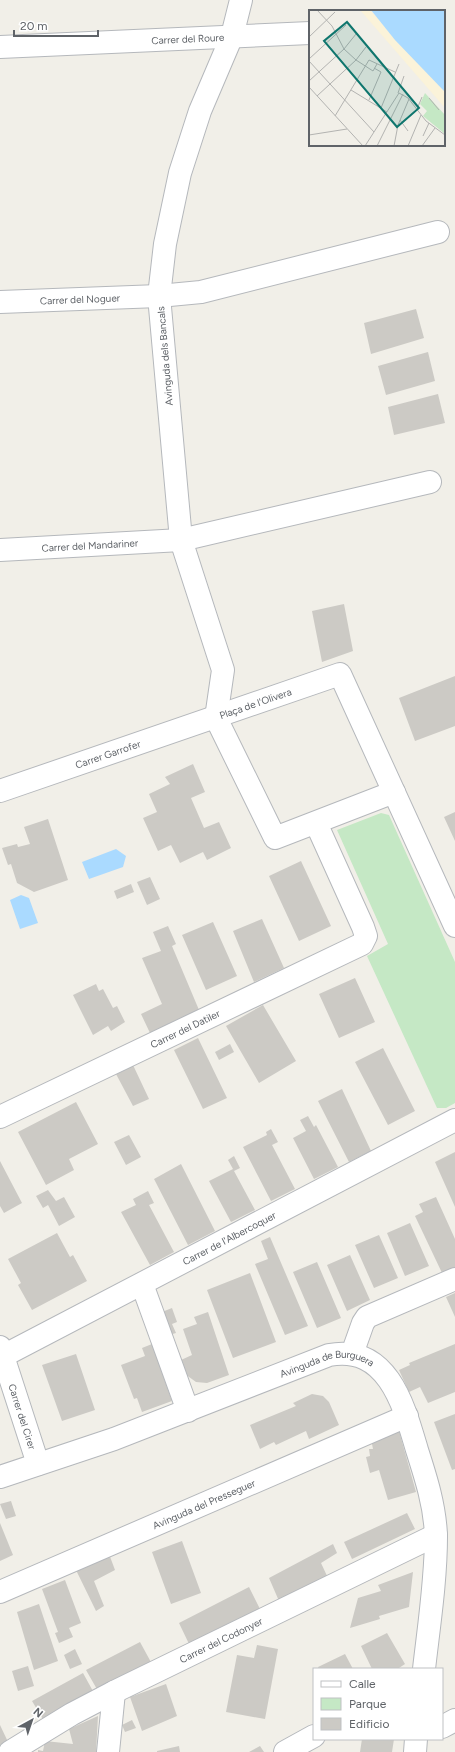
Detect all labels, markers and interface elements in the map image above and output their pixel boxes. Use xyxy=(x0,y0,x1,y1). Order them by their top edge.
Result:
inset map xyxy=(309,10,445,146)
scale bar xyxy=(14,12,98,38)
text: 20 m xyxy=(20,19,48,33)
street label: Carrer del Roure xyxy=(151,30,225,47)
street label: Carrer del Noguer xyxy=(40,291,121,307)
street label: Avinguda dels Bancals xyxy=(154,306,176,406)
street label: Carrer del Mandariner xyxy=(41,536,139,554)
street label: Plaça de l'Olivera xyxy=(217,685,293,722)
street label: Carrer Garrofer xyxy=(73,736,143,771)
street label: Carrer del Datiler xyxy=(148,1006,222,1051)
street label: Carrer de l'Albercoquer xyxy=(180,1208,279,1268)
street label: Avinguda de Burguera xyxy=(278,1347,377,1380)
street label: Carrer del Cirer xyxy=(6,1382,39,1451)
street label: Avinguda del Presseguer xyxy=(150,1476,258,1532)
street label: Carrer del Codonyer xyxy=(177,1614,265,1666)
legend xyxy=(313,1668,443,1740)
text: Calle xyxy=(349,1677,376,1691)
text: Parque xyxy=(349,1697,387,1711)
north arrow xyxy=(12,1700,52,1740)
text: N xyxy=(31,1705,46,1720)
text: Edificio xyxy=(349,1717,389,1731)

